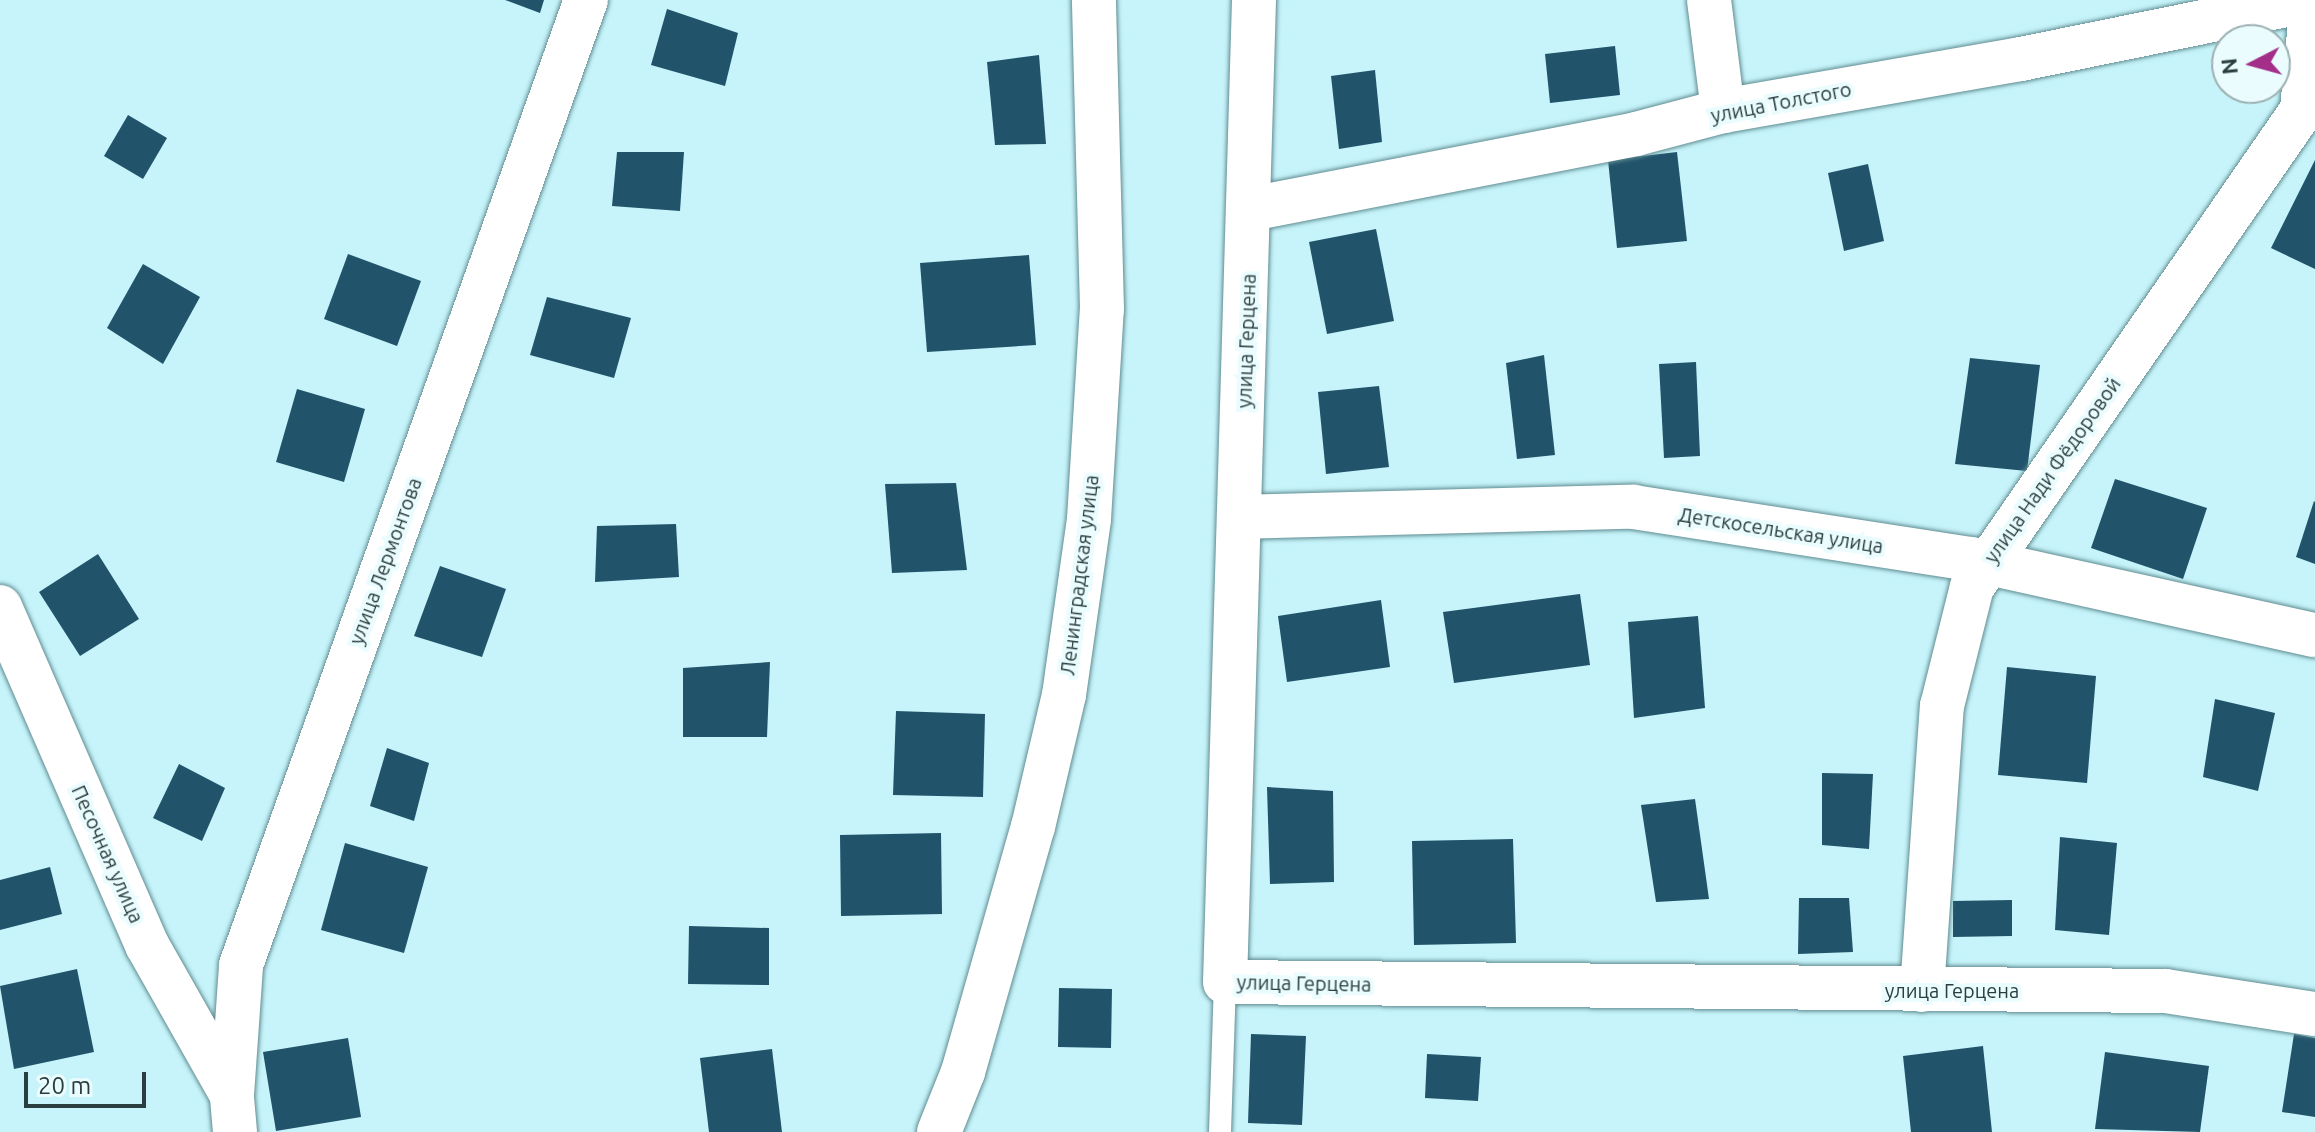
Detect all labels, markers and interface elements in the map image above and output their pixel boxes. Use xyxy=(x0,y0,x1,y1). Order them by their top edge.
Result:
north arrow xyxy=(2211,24,2291,104)
text: N xyxy=(2215,57,2242,76)
street label: улица Толстого xyxy=(1709,77,1853,127)
street label: улица Герцена xyxy=(1232,273,1260,409)
street label: улица Нади Фёдоровой xyxy=(1979,372,2125,568)
street label: Ленинградская улица xyxy=(1055,473,1103,677)
street label: улица Лермонтова xyxy=(344,474,426,648)
street label: Детскосельская улица xyxy=(1677,502,1885,558)
street label: Песочная улица xyxy=(67,781,149,927)
street label: улица Герцена xyxy=(1236,970,1372,996)
street label: улица Герцена xyxy=(1885,978,2019,1002)
scale bar xyxy=(28,1056,150,1106)
text: 20 m xyxy=(38,1072,91,1099)

